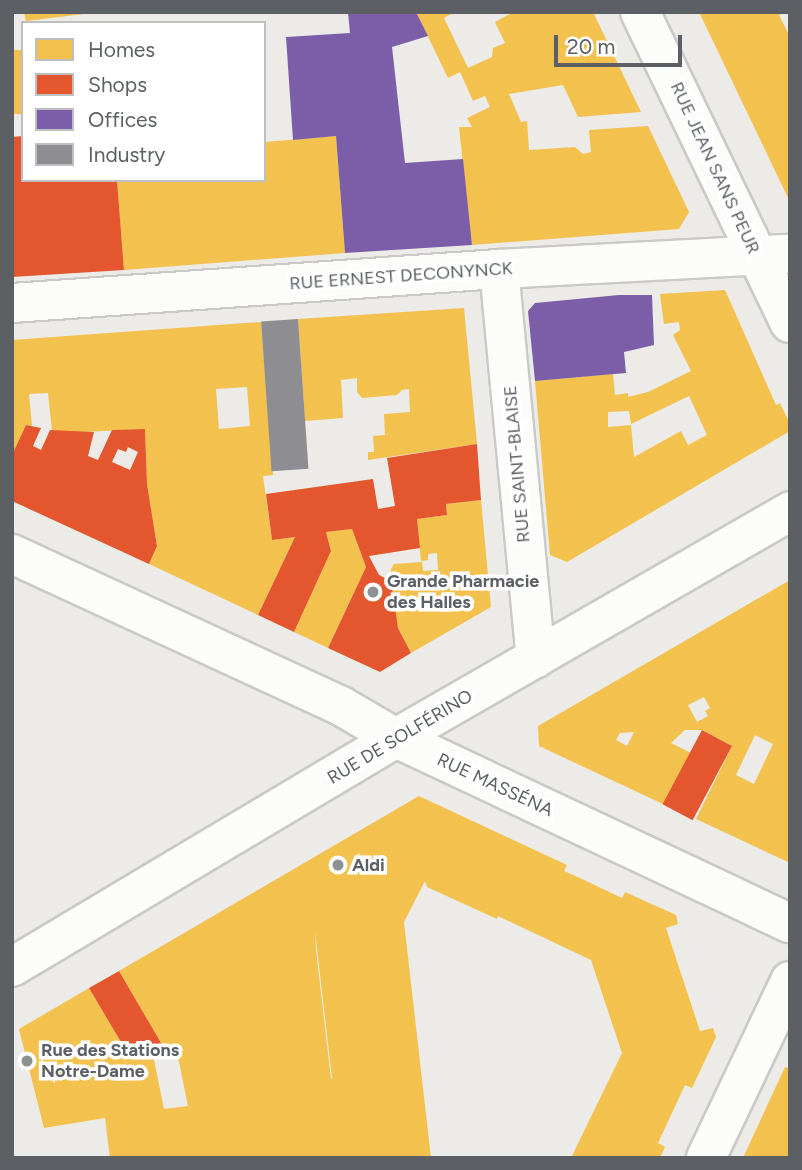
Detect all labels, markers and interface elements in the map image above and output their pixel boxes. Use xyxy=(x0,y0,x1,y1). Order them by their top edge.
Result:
legend xyxy=(21,21,266,182)
scale bar xyxy=(557,21,685,65)
text: 20 m xyxy=(567,34,615,59)
text: Homes xyxy=(88,37,155,62)
text: Shops xyxy=(88,72,147,97)
street label: RUE JEAN SANS PEUR xyxy=(666,79,764,257)
text: Offices xyxy=(88,107,157,132)
text: Industry xyxy=(88,142,165,167)
street label: RUE ERNEST DECONYNCK xyxy=(289,257,513,295)
street label: RUE SAINT-BLAISE xyxy=(499,385,535,543)
place label: Grande Pharmacie des Halles xyxy=(387,571,539,614)
marker: Grande Pharmacie des Halles xyxy=(365,584,381,600)
street label: RUE DE SOLFÉRINO xyxy=(324,685,476,789)
street label: RUE MASSÉNA xyxy=(434,749,556,821)
place label: Aldi xyxy=(352,854,385,876)
marker: Aldi xyxy=(330,857,346,873)
place label: Rue des Stations Notre-Dame xyxy=(41,1040,179,1082)
marker: Rue des Stations Notre-Dame xyxy=(19,1053,35,1069)

